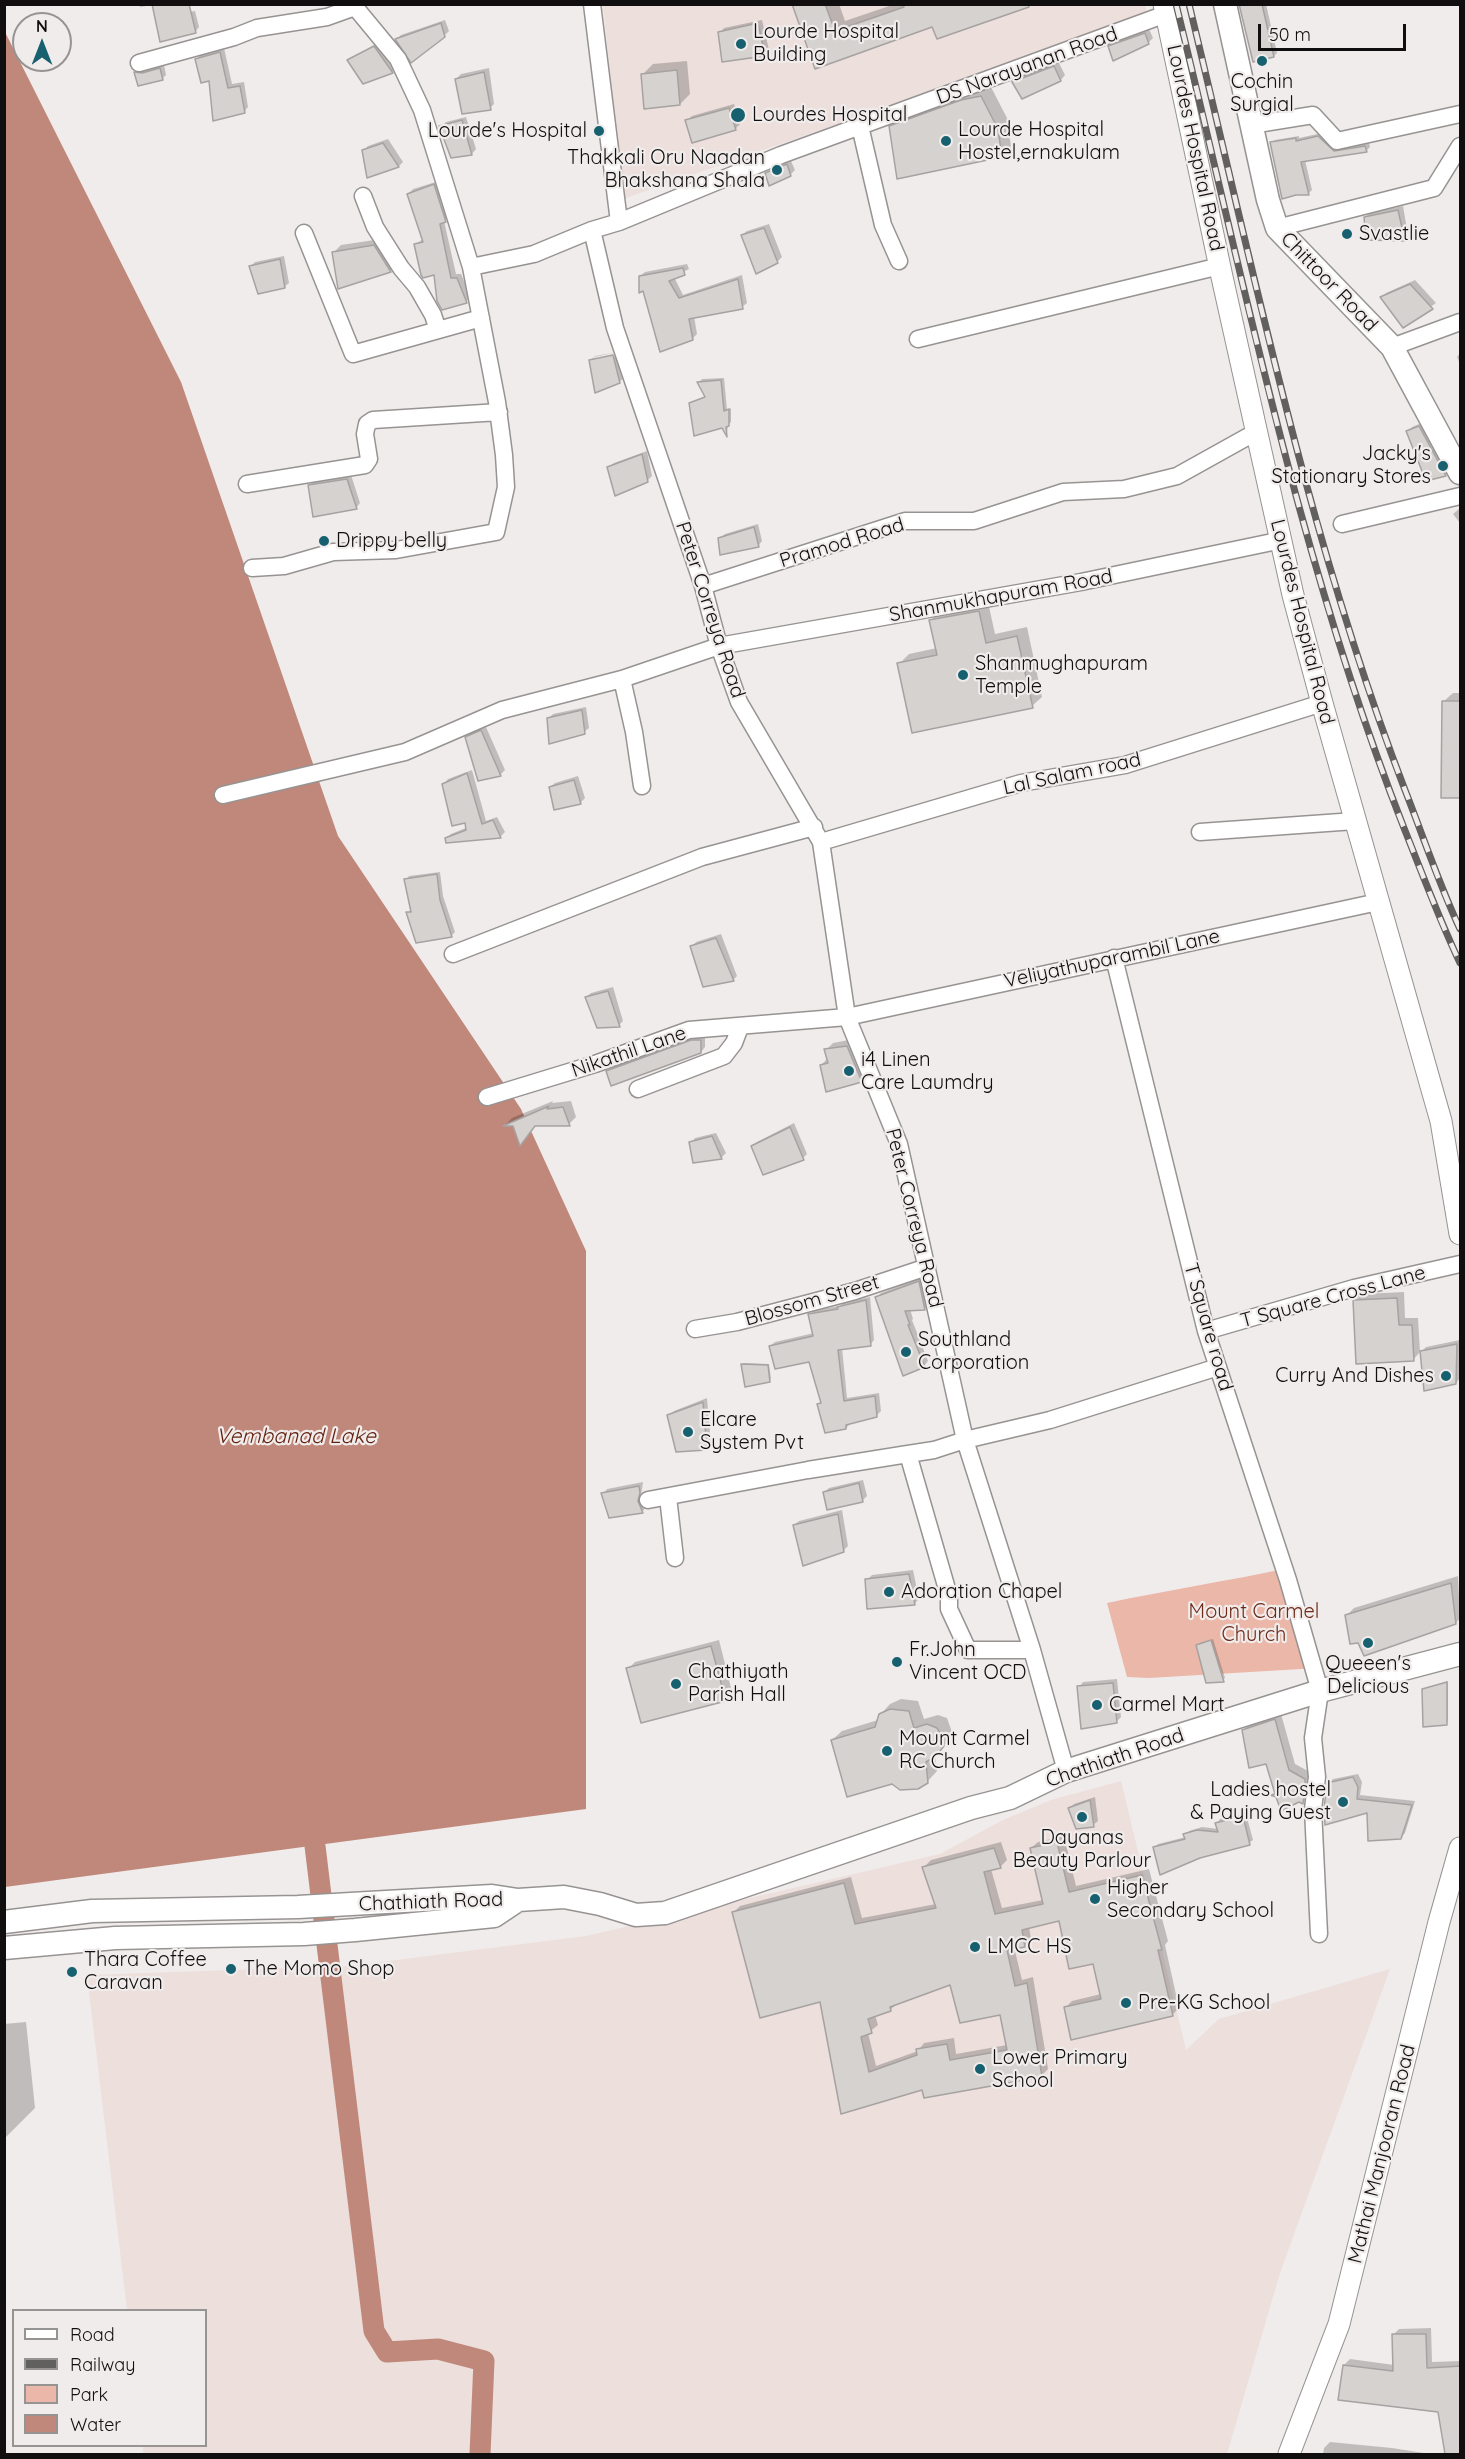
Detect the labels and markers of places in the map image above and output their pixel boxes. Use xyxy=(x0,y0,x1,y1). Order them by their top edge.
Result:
place label: Lourde Hospital Building xyxy=(753,20,899,67)
marker: Lourde Hospital Building xyxy=(734,37,748,51)
marker: Cochin Surgial xyxy=(1255,54,1269,68)
place label: Cochin Surgial xyxy=(1230,70,1294,117)
place label: Lourdes Hospital xyxy=(752,103,907,127)
marker: Lourdes Hospital xyxy=(729,106,747,124)
place label: Lourde Hospital Hostel,ernakulam xyxy=(958,118,1120,165)
place label: Lourde's Hospital xyxy=(428,119,587,143)
marker: Lourde's Hospital xyxy=(592,124,606,138)
marker: Lourde Hospital Hostel,ernakulam xyxy=(939,134,953,148)
place label: Thakkali Oru Naadan Bhakshana Shala xyxy=(567,146,765,193)
marker: Thakkali Oru Naadan Bhakshana Shala xyxy=(770,163,784,177)
place label: Svastlie xyxy=(1359,222,1429,246)
marker: Svastlie xyxy=(1340,227,1354,241)
place label: Jacky's Stationary Stores xyxy=(1272,442,1431,489)
marker: Jacky's Stationary Stores xyxy=(1436,459,1450,473)
place label: Drippy belly xyxy=(336,529,447,553)
marker: Drippy belly xyxy=(317,534,331,548)
place label: Shanmughapuram Temple xyxy=(975,652,1148,699)
marker: Shanmughapuram Temple xyxy=(956,668,970,682)
place label: i4 Linen Care Laumdry xyxy=(861,1048,994,1095)
marker: i4 Linen Care Laumdry xyxy=(842,1064,856,1078)
place label: Southland Corporation xyxy=(918,1328,1029,1375)
marker: Southland Corporation xyxy=(899,1345,913,1359)
place label: Curry And Dishes xyxy=(1275,1364,1434,1388)
marker: Curry And Dishes xyxy=(1439,1369,1453,1383)
place label: Elcare System Pvt xyxy=(700,1408,804,1455)
marker: Elcare System Pvt xyxy=(681,1425,695,1439)
place label: Adoration Chapel xyxy=(901,1580,1062,1604)
marker: Adoration Chapel xyxy=(882,1585,896,1599)
marker: Queeen's Delicious xyxy=(1361,1636,1375,1650)
place label: Fr.John Vincent OCD xyxy=(909,1638,1026,1685)
place label: Queeen's Delicious xyxy=(1325,1652,1411,1699)
marker: Fr.John Vincent OCD xyxy=(890,1655,904,1669)
place label: Chathiyath Parish Hall xyxy=(688,1660,789,1707)
marker: Chathiyath Parish Hall xyxy=(669,1677,683,1691)
place label: Carmel Mart xyxy=(1109,1693,1225,1717)
marker: Carmel Mart xyxy=(1090,1698,1104,1712)
place label: Mount Carmel RC Church xyxy=(899,1727,1030,1774)
marker: Mount Carmel RC Church xyxy=(880,1744,894,1758)
place label: Ladies hostel & Paying Guest xyxy=(1190,1778,1331,1825)
marker: Ladies hostel & Paying Guest xyxy=(1336,1795,1350,1809)
marker: Dayanas Beauty Parlour xyxy=(1075,1810,1089,1824)
place label: Dayanas Beauty Parlour xyxy=(1013,1826,1151,1873)
place label: Higher Secondary School xyxy=(1107,1876,1274,1923)
marker: Higher Secondary School xyxy=(1088,1892,1102,1906)
place label: LMCC HS xyxy=(987,1935,1071,1959)
marker: LMCC HS xyxy=(968,1940,982,1954)
place label: Thara Coffee Caravan xyxy=(84,1948,207,1995)
place label: The Momo Shop xyxy=(243,1957,394,1981)
marker: The Momo Shop xyxy=(224,1962,238,1976)
marker: Thara Coffee Caravan xyxy=(65,1965,79,1979)
place label: Pre-KG School xyxy=(1138,1991,1270,2015)
marker: Pre-KG School xyxy=(1119,1996,1133,2010)
place label: Lower Primary School xyxy=(992,2046,1128,2093)
marker: Lower Primary School xyxy=(973,2062,987,2076)

